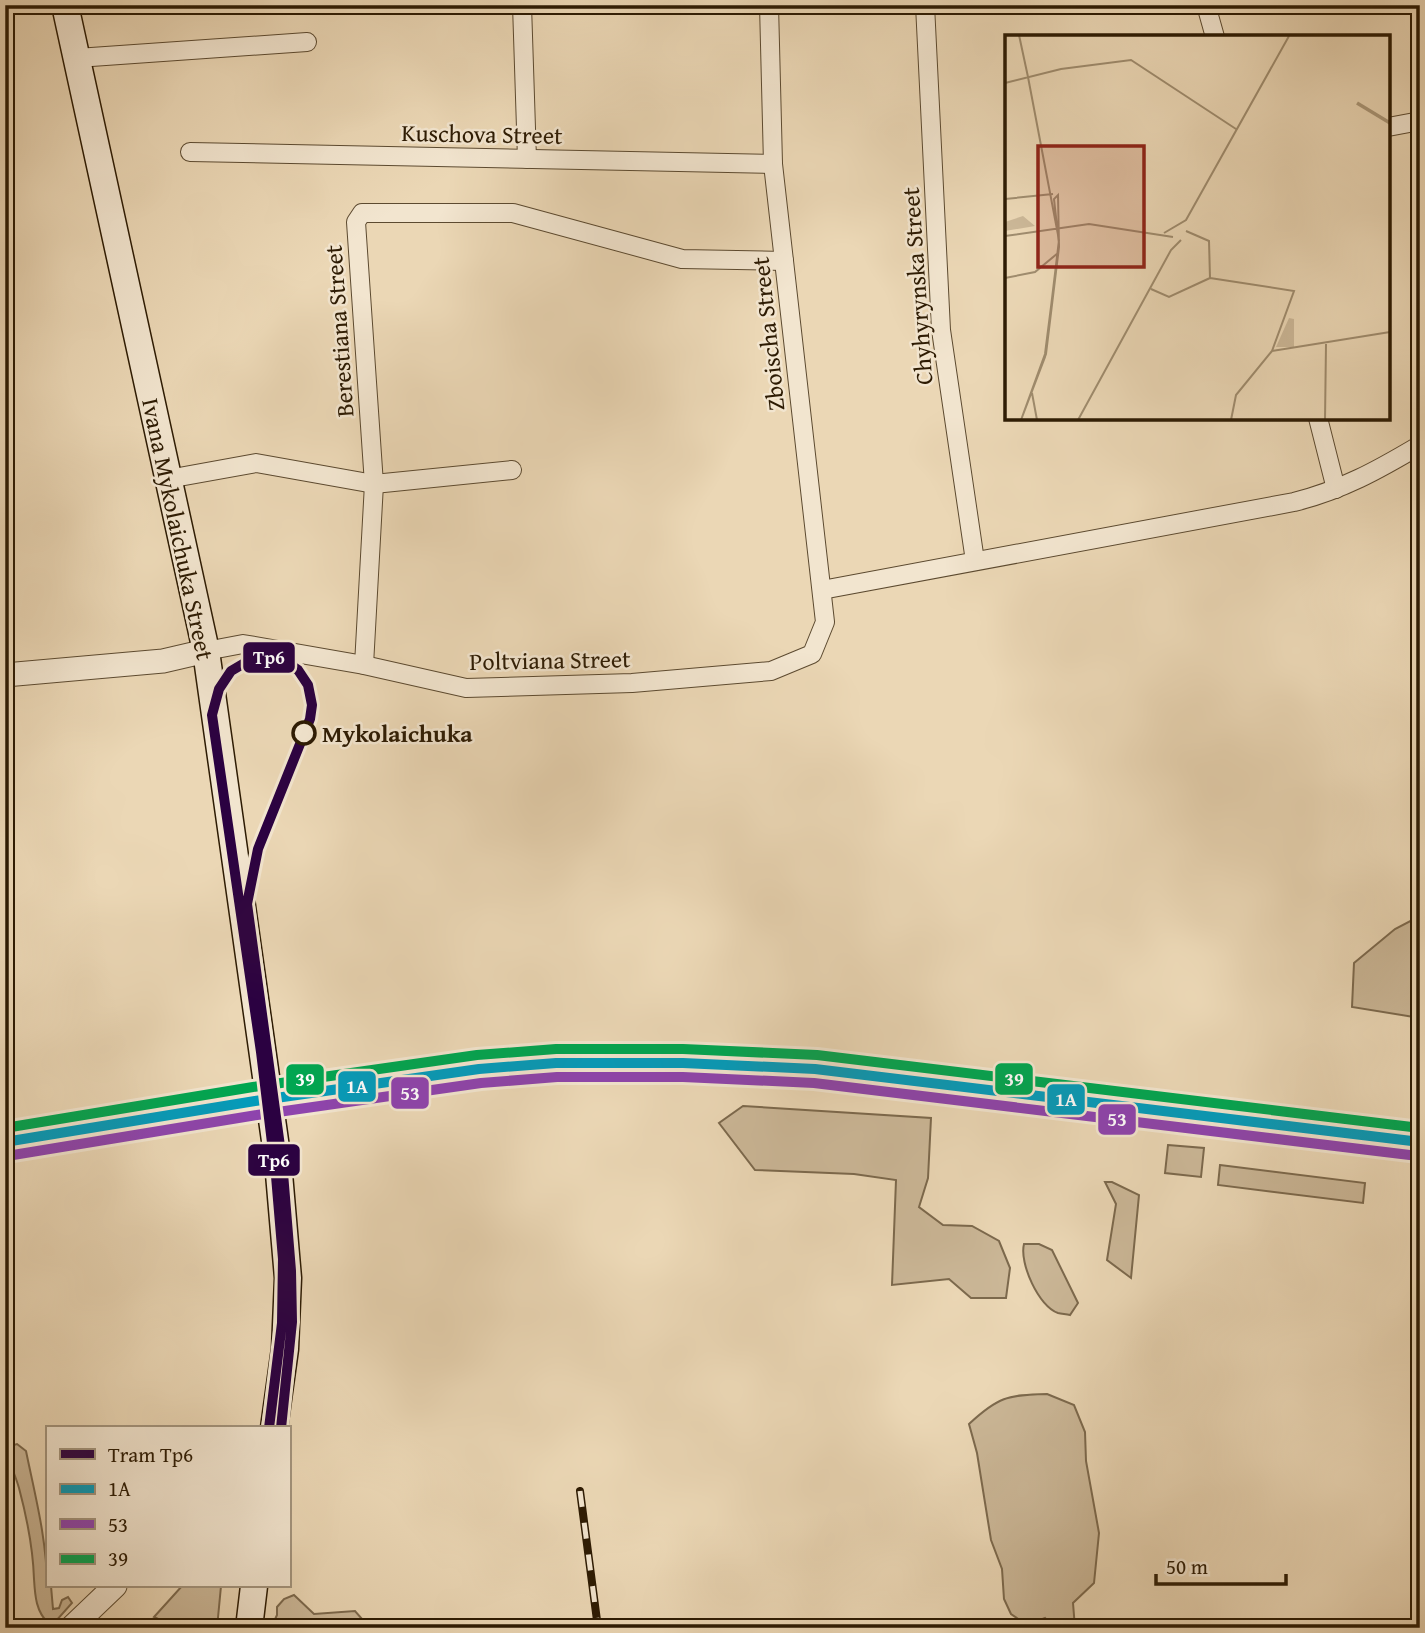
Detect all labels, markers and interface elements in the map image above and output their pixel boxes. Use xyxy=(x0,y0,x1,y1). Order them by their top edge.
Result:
inset map xyxy=(1005,35,1390,420)
street label: Kuschova Street xyxy=(401,115,563,153)
street label: Chyhyrynska Street xyxy=(893,185,941,386)
street label: Berestiana Street xyxy=(315,243,362,418)
street label: Zboischa Street xyxy=(742,255,793,413)
street label: Ivana Mykolaichuka Street xyxy=(133,395,223,664)
line badge: Тр6 xyxy=(242,641,296,674)
street label: Poltviana Street xyxy=(469,641,631,679)
text: Тр6 xyxy=(253,643,285,671)
place label: Mykolaichuka xyxy=(322,716,473,751)
marker: Mykolaichuka xyxy=(292,721,316,745)
line badge: 39 xyxy=(994,1062,1034,1096)
line badge: 39 xyxy=(285,1063,325,1096)
text: 39 xyxy=(295,1065,315,1093)
text: 39 xyxy=(1004,1065,1024,1093)
line badge: 1А xyxy=(337,1070,377,1103)
text: 1А xyxy=(346,1072,368,1100)
line badge: 53 xyxy=(390,1076,430,1110)
text: 53 xyxy=(400,1079,420,1107)
line badge: 1А xyxy=(1046,1083,1086,1116)
text: 1А xyxy=(1055,1085,1077,1113)
line badge: 53 xyxy=(1097,1103,1137,1136)
text: 53 xyxy=(1107,1105,1127,1133)
line badge: Тр6 xyxy=(247,1143,301,1177)
text: Тр6 xyxy=(258,1146,290,1174)
legend xyxy=(46,1426,290,1588)
text: Tram Тр6 xyxy=(108,1439,193,1470)
text: 1А xyxy=(108,1473,131,1504)
text: 53 xyxy=(108,1509,128,1540)
scale bar xyxy=(1156,1542,1285,1586)
text: 39 xyxy=(108,1543,128,1574)
text: 50 m xyxy=(1166,1551,1208,1582)

